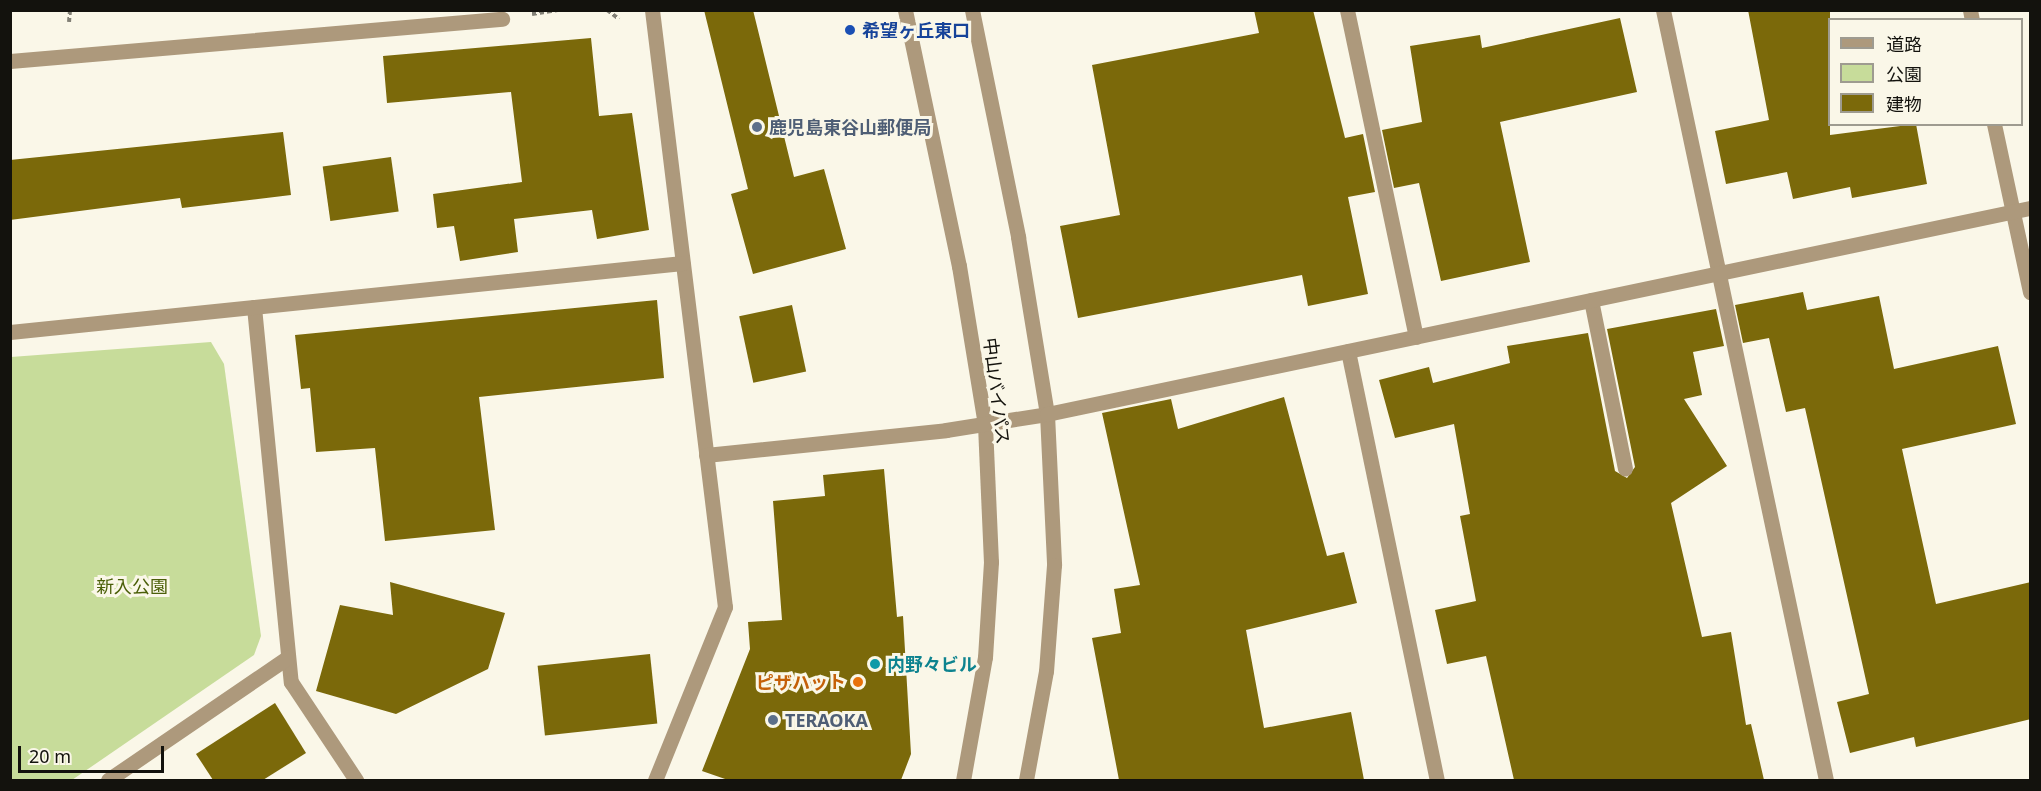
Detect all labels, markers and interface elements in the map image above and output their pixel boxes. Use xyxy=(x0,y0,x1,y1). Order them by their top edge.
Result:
legend xyxy=(1828,18,2023,126)
place label: 希望ヶ丘東口 xyxy=(862,19,970,41)
marker: 希望ヶ丘東口 xyxy=(843,23,857,37)
text: 道路 xyxy=(1886,32,1922,56)
text: 公園 xyxy=(1886,62,1922,86)
text: 建物 xyxy=(1886,92,1922,116)
place label: 鹿児島東谷山郵便局 xyxy=(769,116,931,138)
marker: 鹿児島東谷山郵便局 xyxy=(750,120,764,134)
street label: 中山バイパス xyxy=(980,336,1014,446)
park label: 新入公園 xyxy=(96,575,168,597)
place label: 内野々ビル xyxy=(887,653,977,675)
marker: 内野々ビル xyxy=(868,657,882,671)
place label: ピザハット xyxy=(756,671,846,693)
marker: ピザハット xyxy=(851,675,865,689)
place label: TERAOKA xyxy=(785,709,868,731)
marker: TERAOKA xyxy=(766,713,780,727)
scale bar xyxy=(21,734,166,772)
text: 20 m xyxy=(29,744,71,768)

